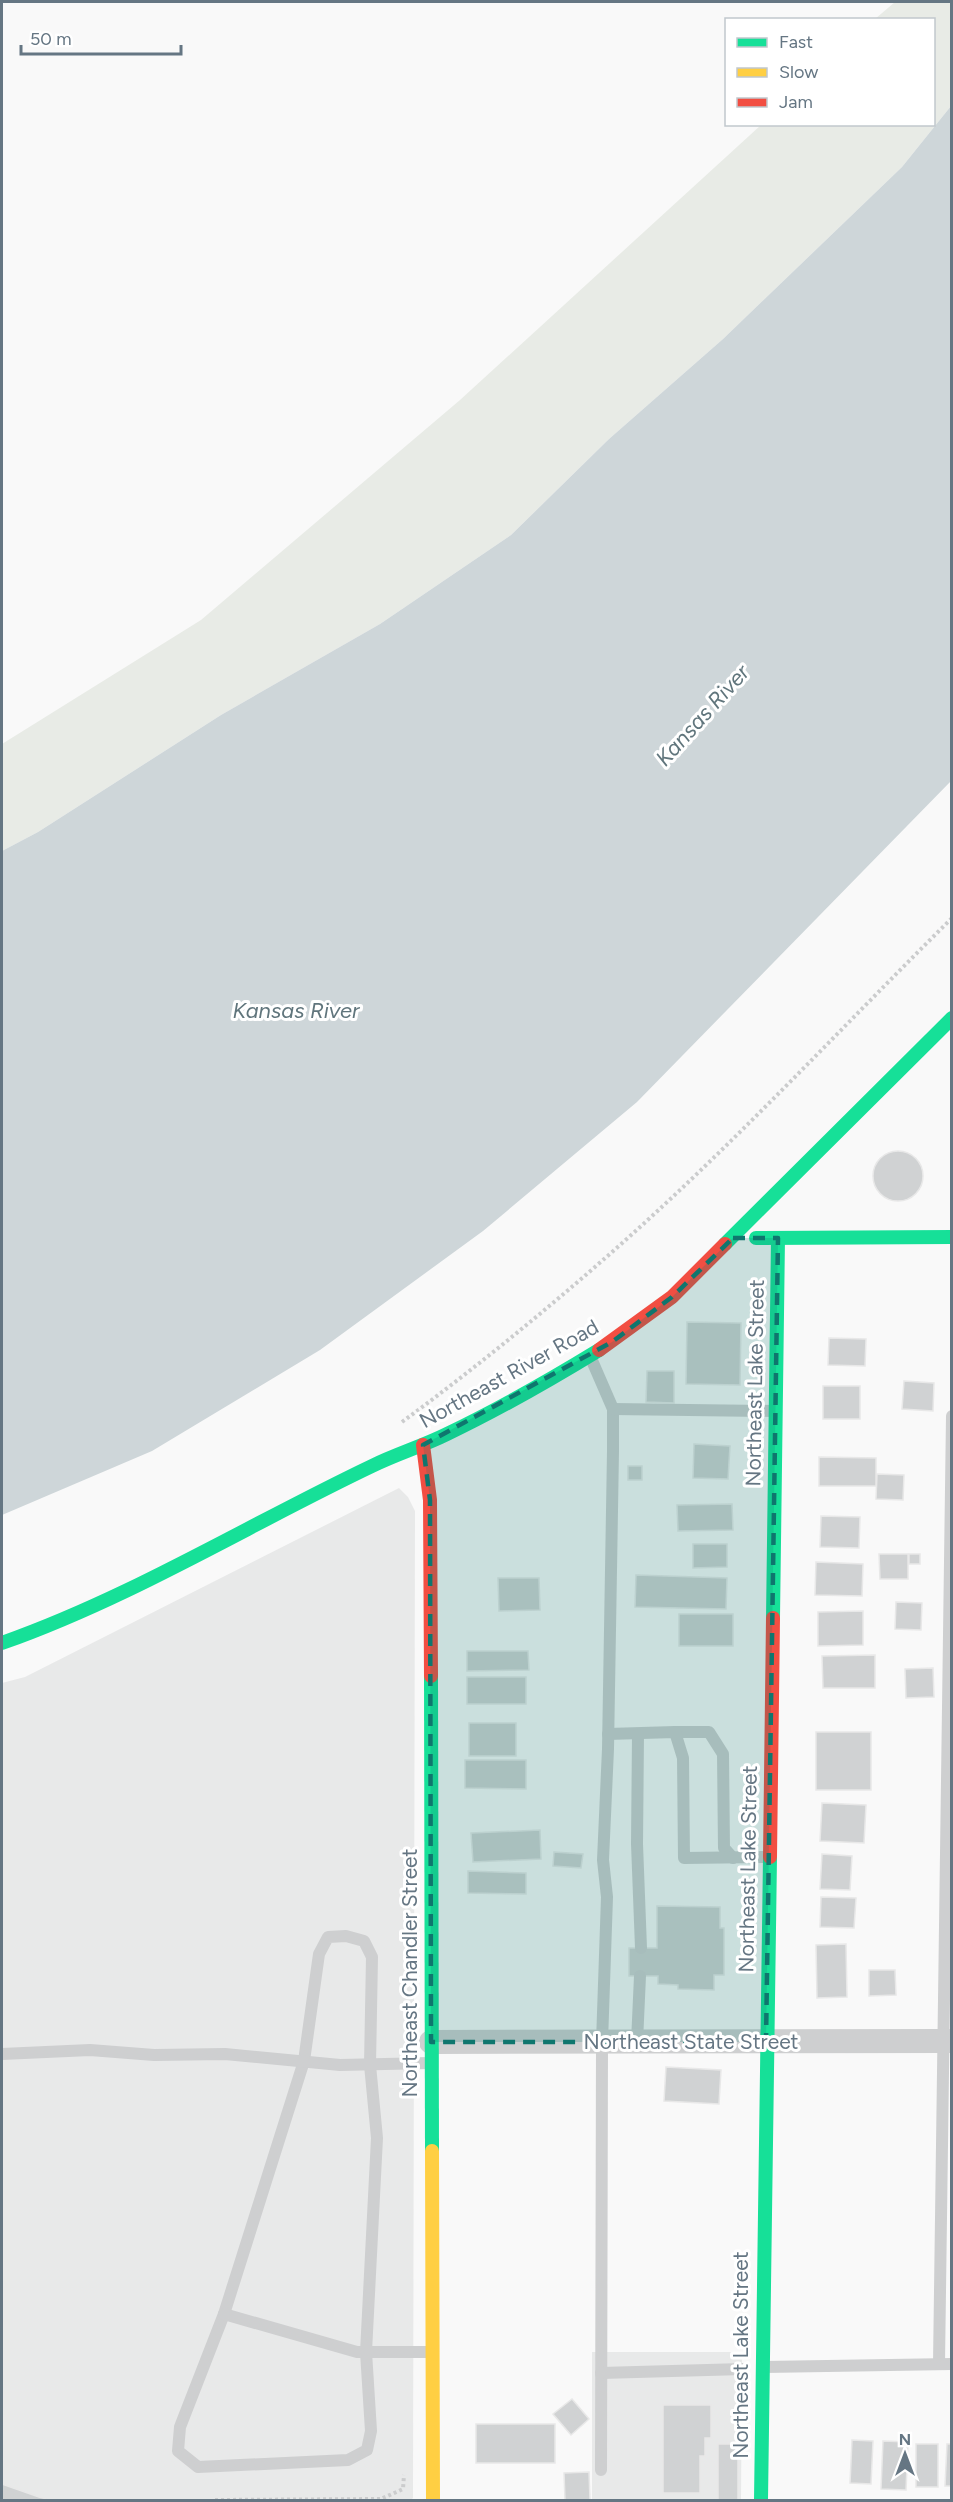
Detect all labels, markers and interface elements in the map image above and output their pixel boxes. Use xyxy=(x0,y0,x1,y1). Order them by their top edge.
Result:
scale bar xyxy=(21,18,182,56)
legend xyxy=(725,18,935,126)
text: 50 m xyxy=(30,28,72,50)
text: Fast xyxy=(779,31,813,53)
text: Slow xyxy=(779,61,818,83)
text: Jam xyxy=(779,91,813,113)
water label: Kansas River xyxy=(650,658,756,772)
water label: Kansas River xyxy=(232,997,361,1024)
street label: Northeast Lake Street xyxy=(740,1279,769,1487)
street label: Northeast River Road xyxy=(415,1314,603,1433)
street label: Northeast Lake Street xyxy=(733,1765,762,1973)
street label: Northeast Chandler Street xyxy=(397,1848,422,2098)
street label: Northeast State Street xyxy=(583,2029,799,2054)
street label: Northeast Lake Street xyxy=(728,2251,753,2459)
north arrow xyxy=(875,2424,935,2484)
text: N xyxy=(899,2430,911,2449)

